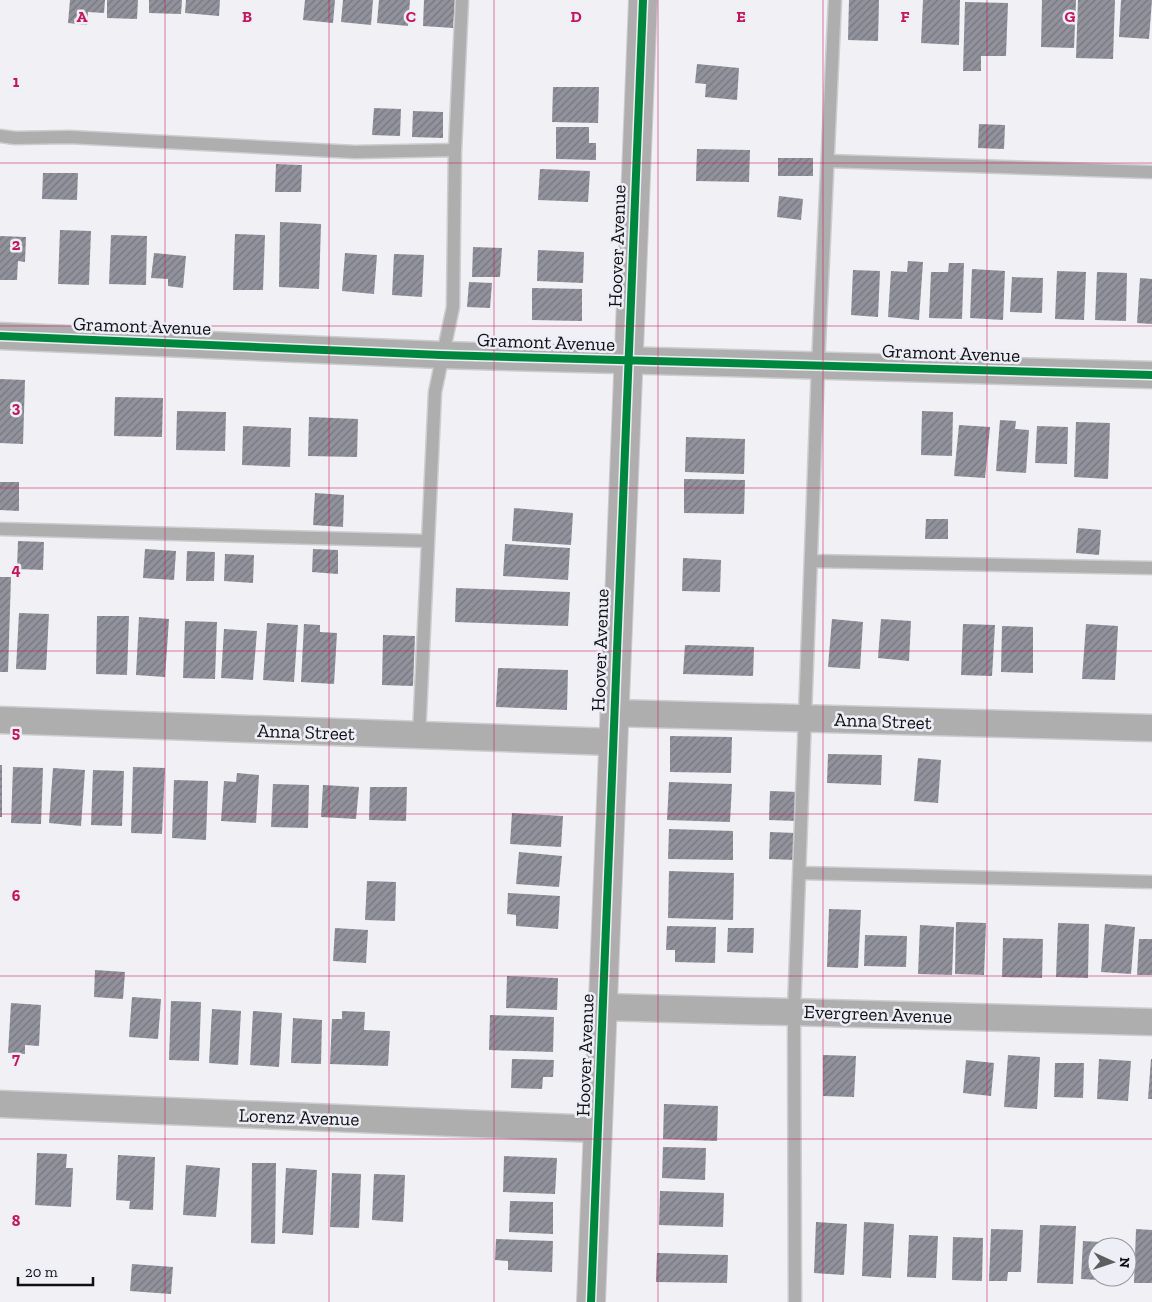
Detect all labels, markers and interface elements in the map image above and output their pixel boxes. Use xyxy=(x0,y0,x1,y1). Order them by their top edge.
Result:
text: A xyxy=(77,7,88,26)
text: B xyxy=(242,7,252,26)
text: C xyxy=(406,7,416,26)
text: D xyxy=(570,7,582,26)
text: E xyxy=(736,7,746,26)
text: F xyxy=(900,7,910,26)
text: G xyxy=(1065,7,1076,26)
text: 1 xyxy=(13,72,20,91)
street label: Hoover Avenue xyxy=(603,184,631,308)
text: 2 xyxy=(12,235,21,254)
street label: Gramont Avenue xyxy=(72,312,212,340)
street label: Gramont Avenue xyxy=(476,328,616,356)
street label: Gramont Avenue xyxy=(881,339,1021,367)
text: 3 xyxy=(12,398,21,417)
text: 4 xyxy=(11,560,21,579)
street label: Hoover Avenue xyxy=(586,588,614,712)
street label: Anna Street xyxy=(834,708,932,734)
street label: Anna Street xyxy=(257,719,355,745)
text: 5 xyxy=(12,723,20,742)
text: 6 xyxy=(12,886,21,905)
street label: Hoover Avenue xyxy=(571,993,599,1117)
street label: Evergreen Avenue xyxy=(803,1000,953,1028)
text: 7 xyxy=(12,1049,20,1068)
street label: Lorenz Avenue xyxy=(238,1103,360,1131)
text: 8 xyxy=(12,1211,21,1230)
north arrow xyxy=(1087,1237,1137,1287)
scale bar xyxy=(18,1254,92,1286)
text: N xyxy=(1116,1257,1133,1269)
text: 20 m xyxy=(25,1263,58,1281)

